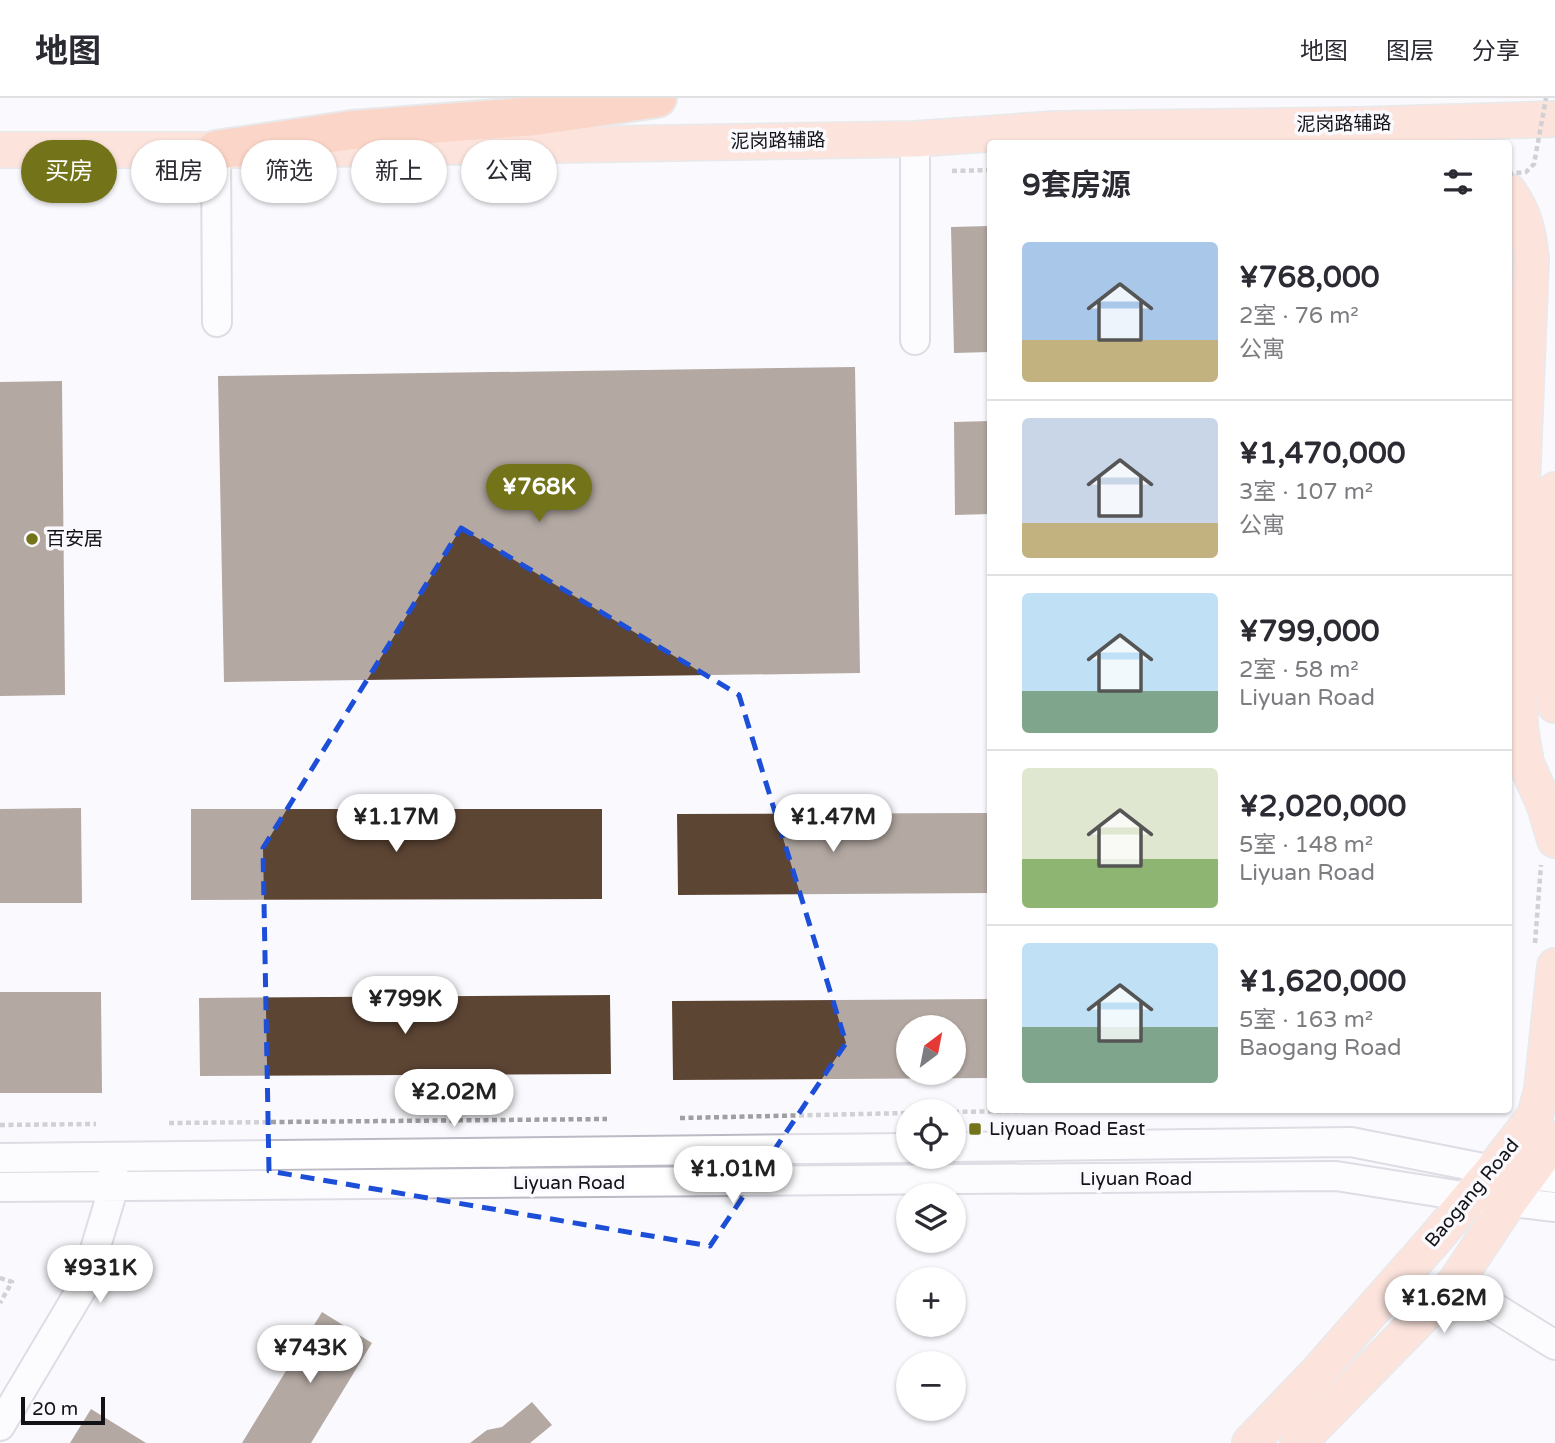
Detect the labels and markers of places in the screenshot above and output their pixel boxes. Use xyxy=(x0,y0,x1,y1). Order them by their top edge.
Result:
pin: ¥768K xyxy=(490,464,588,524)
place label: 百安居 xyxy=(46,528,103,550)
marker: 百安居 xyxy=(24,531,40,547)
pin: ¥1.17M xyxy=(339,794,453,854)
pin: ¥1.47M xyxy=(776,794,890,854)
pin: ¥799K xyxy=(356,976,454,1036)
pin: ¥2.02M xyxy=(397,1070,511,1129)
place label: Liyuan Road East xyxy=(989,1118,1145,1140)
marker: Liyuan Road East xyxy=(967,1121,983,1137)
pin: ¥1.01M xyxy=(676,1146,790,1206)
pin: ¥931K xyxy=(51,1246,149,1305)
pin: ¥1.62M xyxy=(1387,1276,1501,1335)
pin: ¥743K xyxy=(261,1326,359,1385)

